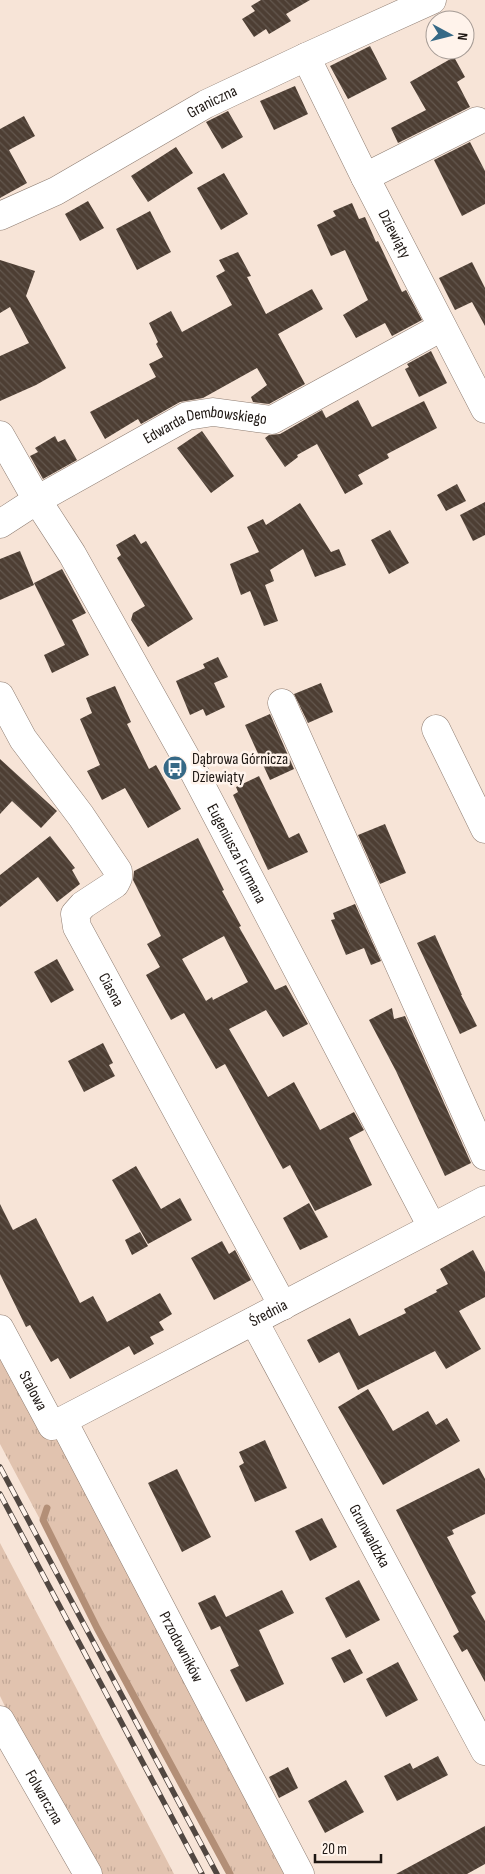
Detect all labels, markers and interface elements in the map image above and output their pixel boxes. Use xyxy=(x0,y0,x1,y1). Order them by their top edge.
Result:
north arrow xyxy=(425,10,475,60)
text: N xyxy=(454,32,471,41)
street label: Graniczna xyxy=(184,81,240,122)
street label: Dziewiąty xyxy=(374,207,415,262)
street label: Edwarda Dembowskiego xyxy=(140,402,268,448)
place label: Dąbrowa Górnicza Dziewiąty xyxy=(192,750,288,787)
bus stop icon: Dąbrowa Górnicza Dziewiąty xyxy=(162,755,188,781)
street label: Eugeniusza Furmana xyxy=(203,801,270,906)
street label: Ciasna xyxy=(94,969,128,1010)
street label: Średnia xyxy=(246,1295,291,1331)
street label: Stalowa xyxy=(15,1368,51,1414)
street label: Grunwaldzka xyxy=(345,1501,394,1571)
street label: Przodowników xyxy=(155,1608,207,1686)
street label: Folwarczna xyxy=(21,1767,67,1828)
scale bar xyxy=(315,1832,381,1864)
text: 20 m xyxy=(322,1840,347,1859)

